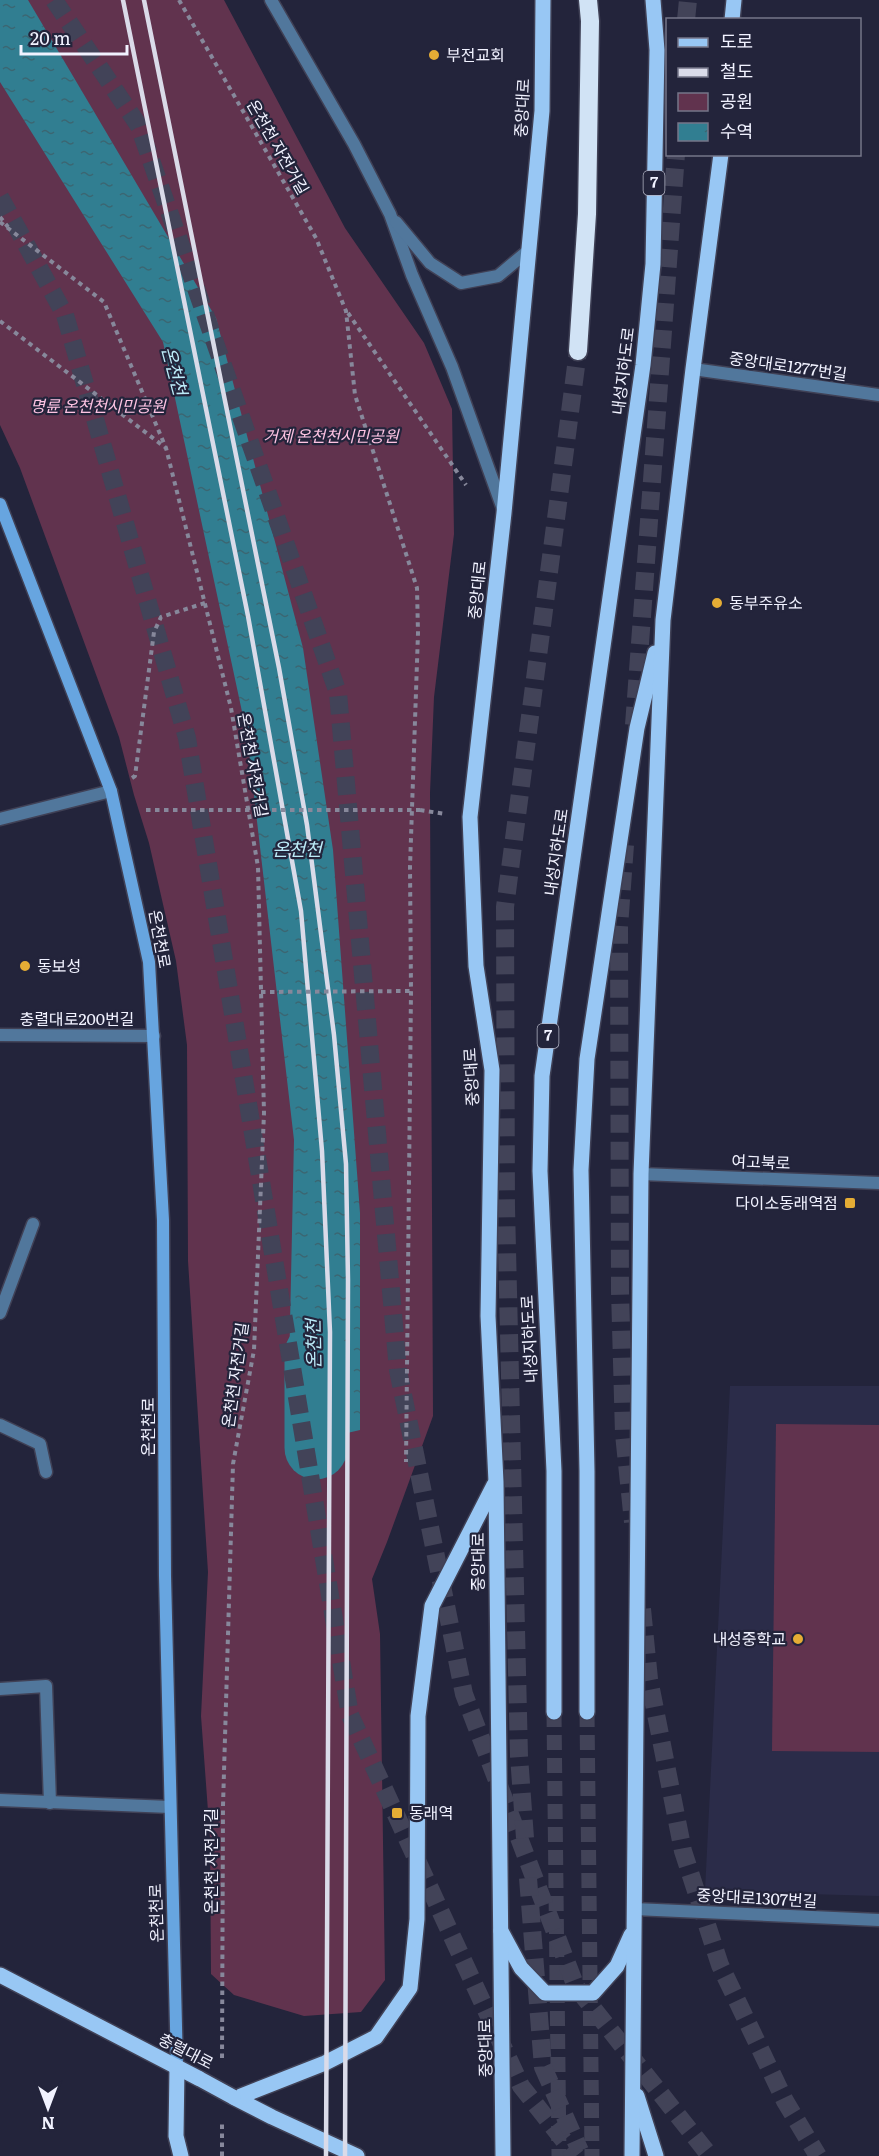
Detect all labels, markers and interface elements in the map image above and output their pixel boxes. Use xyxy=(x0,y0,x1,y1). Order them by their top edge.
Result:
scale bar xyxy=(21,18,128,56)
legend xyxy=(666,18,861,156)
text: 20 m xyxy=(30,24,71,51)
text: 도로 xyxy=(720,27,753,54)
place label: 부전교회 xyxy=(446,42,505,66)
marker: 부전교회 xyxy=(427,48,441,62)
text: 철도 xyxy=(720,57,753,84)
street label: 중앙대로 xyxy=(507,78,535,138)
text: 공원 xyxy=(720,87,753,114)
street label: 온천천 자전거길 xyxy=(242,94,316,199)
text: 수역 xyxy=(720,117,753,144)
road number: 7 xyxy=(644,171,664,195)
street label: 내성지하도로 xyxy=(605,325,639,416)
water label: 온천천 xyxy=(156,343,196,400)
street label: 중앙대로1277번길 xyxy=(728,345,849,385)
park label: 명륜 온천천시민공원 xyxy=(30,393,167,417)
park label: 거제 온천천시민공원 xyxy=(263,423,400,447)
street label: 중앙대로 xyxy=(461,559,491,620)
place label: 동부주유소 xyxy=(729,590,803,614)
marker: 동부주유소 xyxy=(710,596,724,610)
street label: 온천천 자전거길 xyxy=(233,710,275,819)
street label: 내성지하도로 xyxy=(537,806,573,897)
water label: 온천천 xyxy=(272,835,324,862)
street label: 온천천로 xyxy=(144,908,178,970)
place label: 동보성 xyxy=(37,953,81,977)
marker: 동보성 xyxy=(18,959,32,973)
street label: 충렬대로200번길 xyxy=(20,1006,134,1030)
road number: 7 xyxy=(538,1024,558,1048)
street label: 중앙대로 xyxy=(456,1047,484,1107)
street label: 여고북로 xyxy=(731,1148,791,1174)
place label: 다이소동래역점 xyxy=(735,1190,838,1214)
marker: 다이소동래역점 xyxy=(843,1196,857,1210)
street label: 내성지하도로 xyxy=(514,1294,542,1384)
water label: 온천천 xyxy=(299,1317,326,1369)
street label: 온천천 자전거길 xyxy=(215,1321,253,1429)
street label: 온천천로 xyxy=(135,1397,159,1456)
street label: 중앙대로 xyxy=(465,1532,489,1591)
place label: 내성중학교 xyxy=(712,1626,786,1650)
marker: 내성중학교 xyxy=(791,1632,805,1646)
place label: 동래역 xyxy=(409,1800,453,1824)
marker: 동래역 xyxy=(390,1806,404,1820)
street label: 온천천 자전거길 xyxy=(198,1808,222,1914)
street label: 중앙대로1307번길 xyxy=(696,1882,818,1912)
street label: 온천천로 xyxy=(142,1883,168,1943)
street label: 중앙대로 xyxy=(471,2018,497,2078)
street label: 충렬대로 xyxy=(155,2026,218,2074)
north arrow xyxy=(18,2078,78,2138)
text: N xyxy=(41,2112,55,2136)

